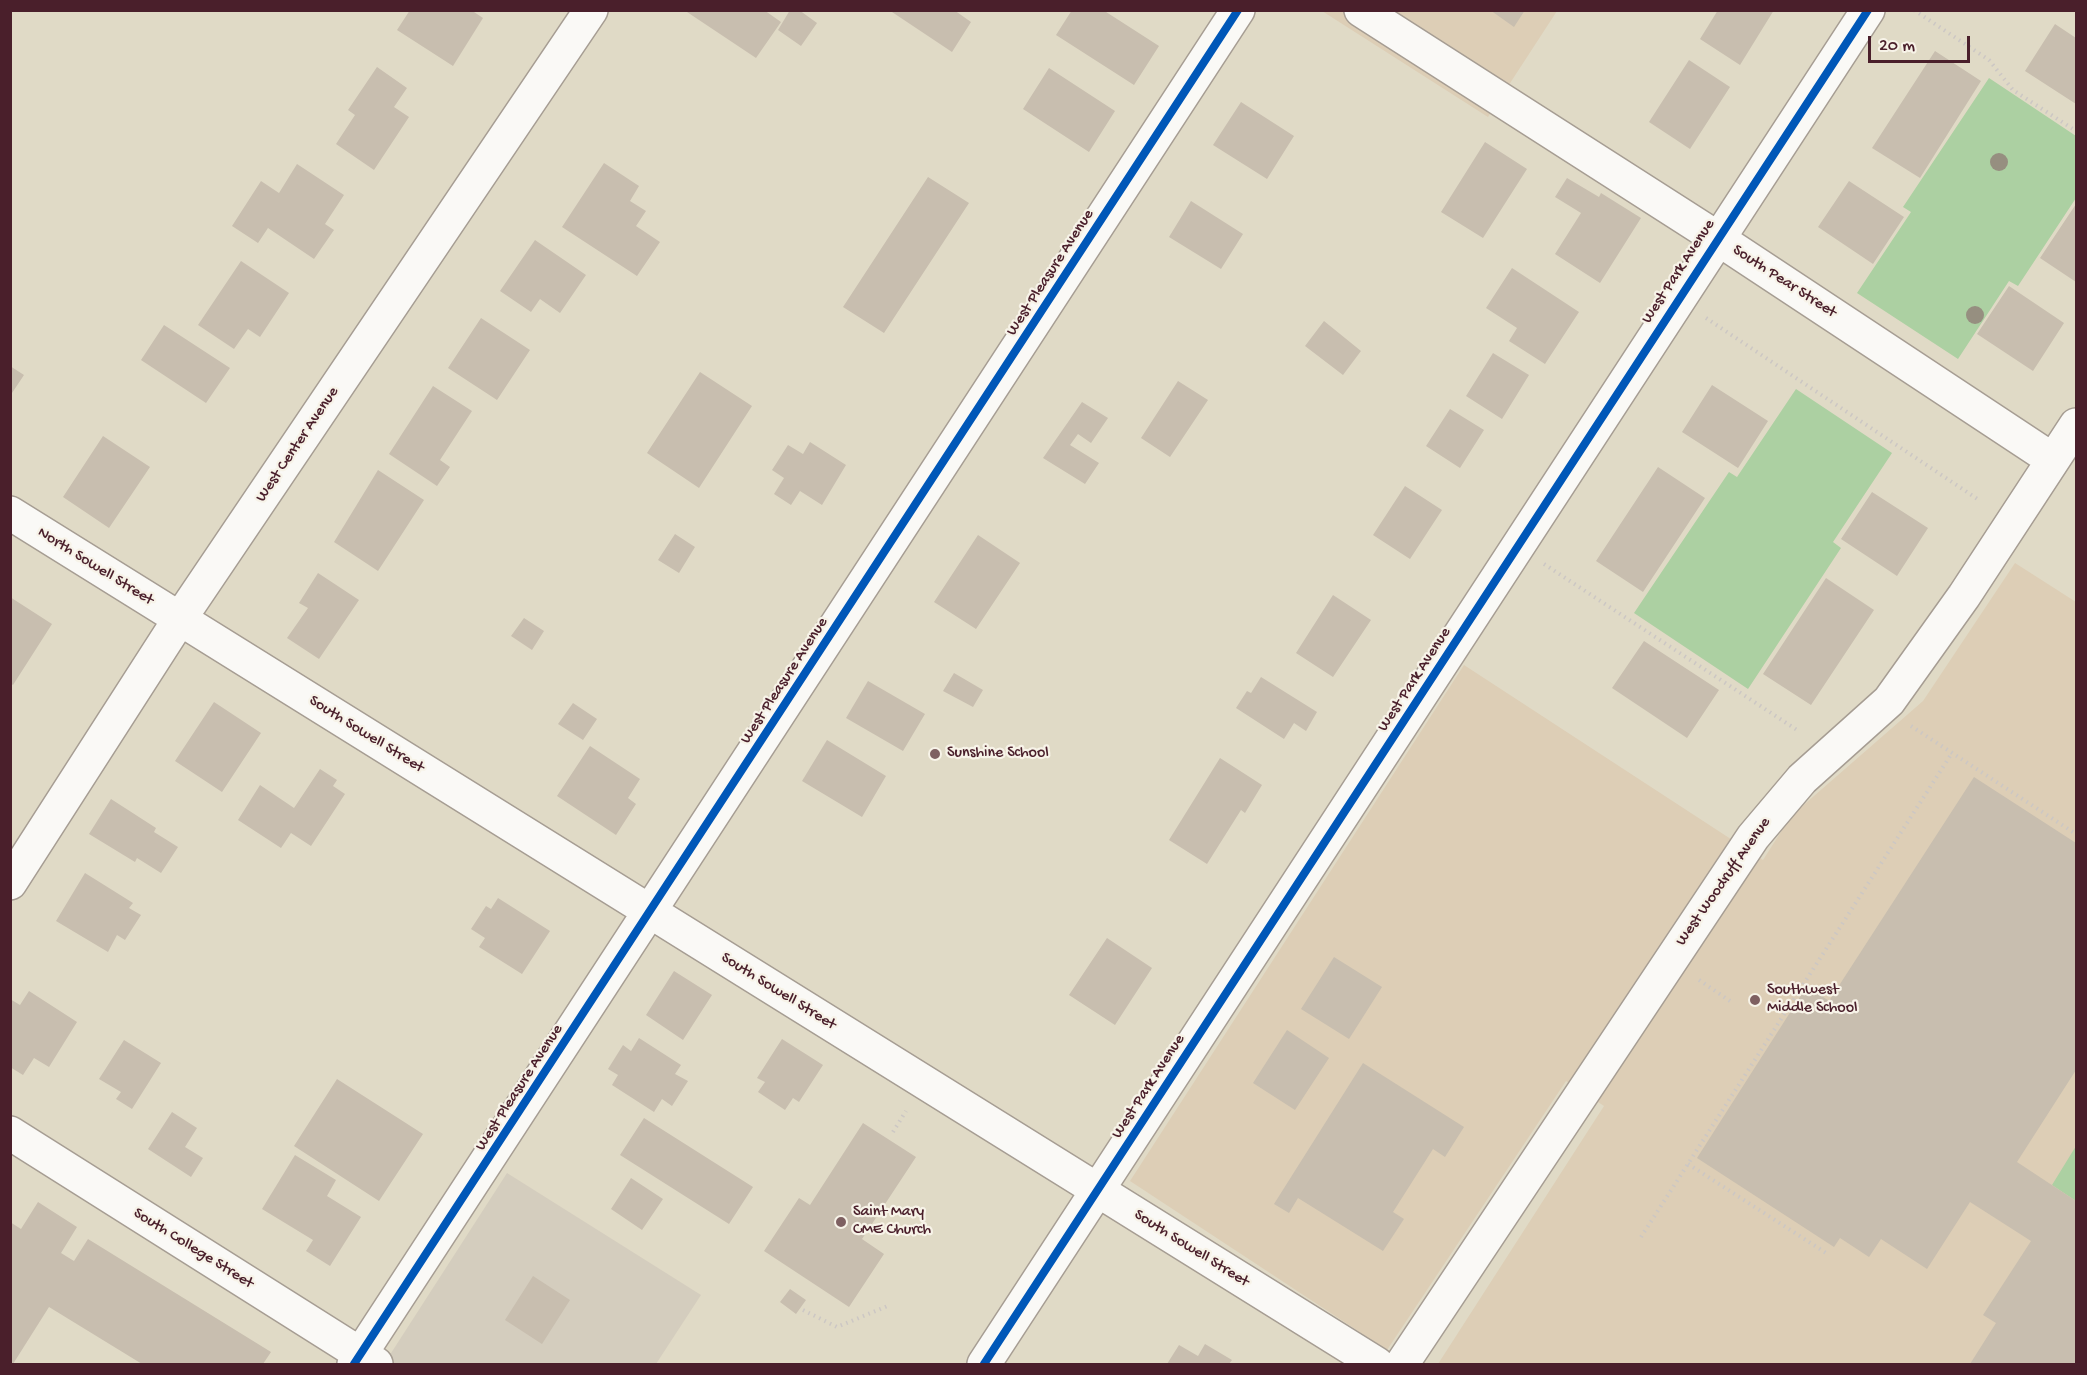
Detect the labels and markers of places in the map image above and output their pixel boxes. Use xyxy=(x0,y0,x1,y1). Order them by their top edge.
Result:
place label: Sunshine School xyxy=(947,744,1049,764)
marker: Sunshine School xyxy=(928,747,942,761)
place label: Southwest Middle School xyxy=(1767,981,1857,1019)
marker: Southwest Middle School xyxy=(1748,993,1762,1007)
place label: Saint Mary CME Church xyxy=(853,1203,931,1241)
marker: Saint Mary CME Church xyxy=(834,1215,848,1229)

